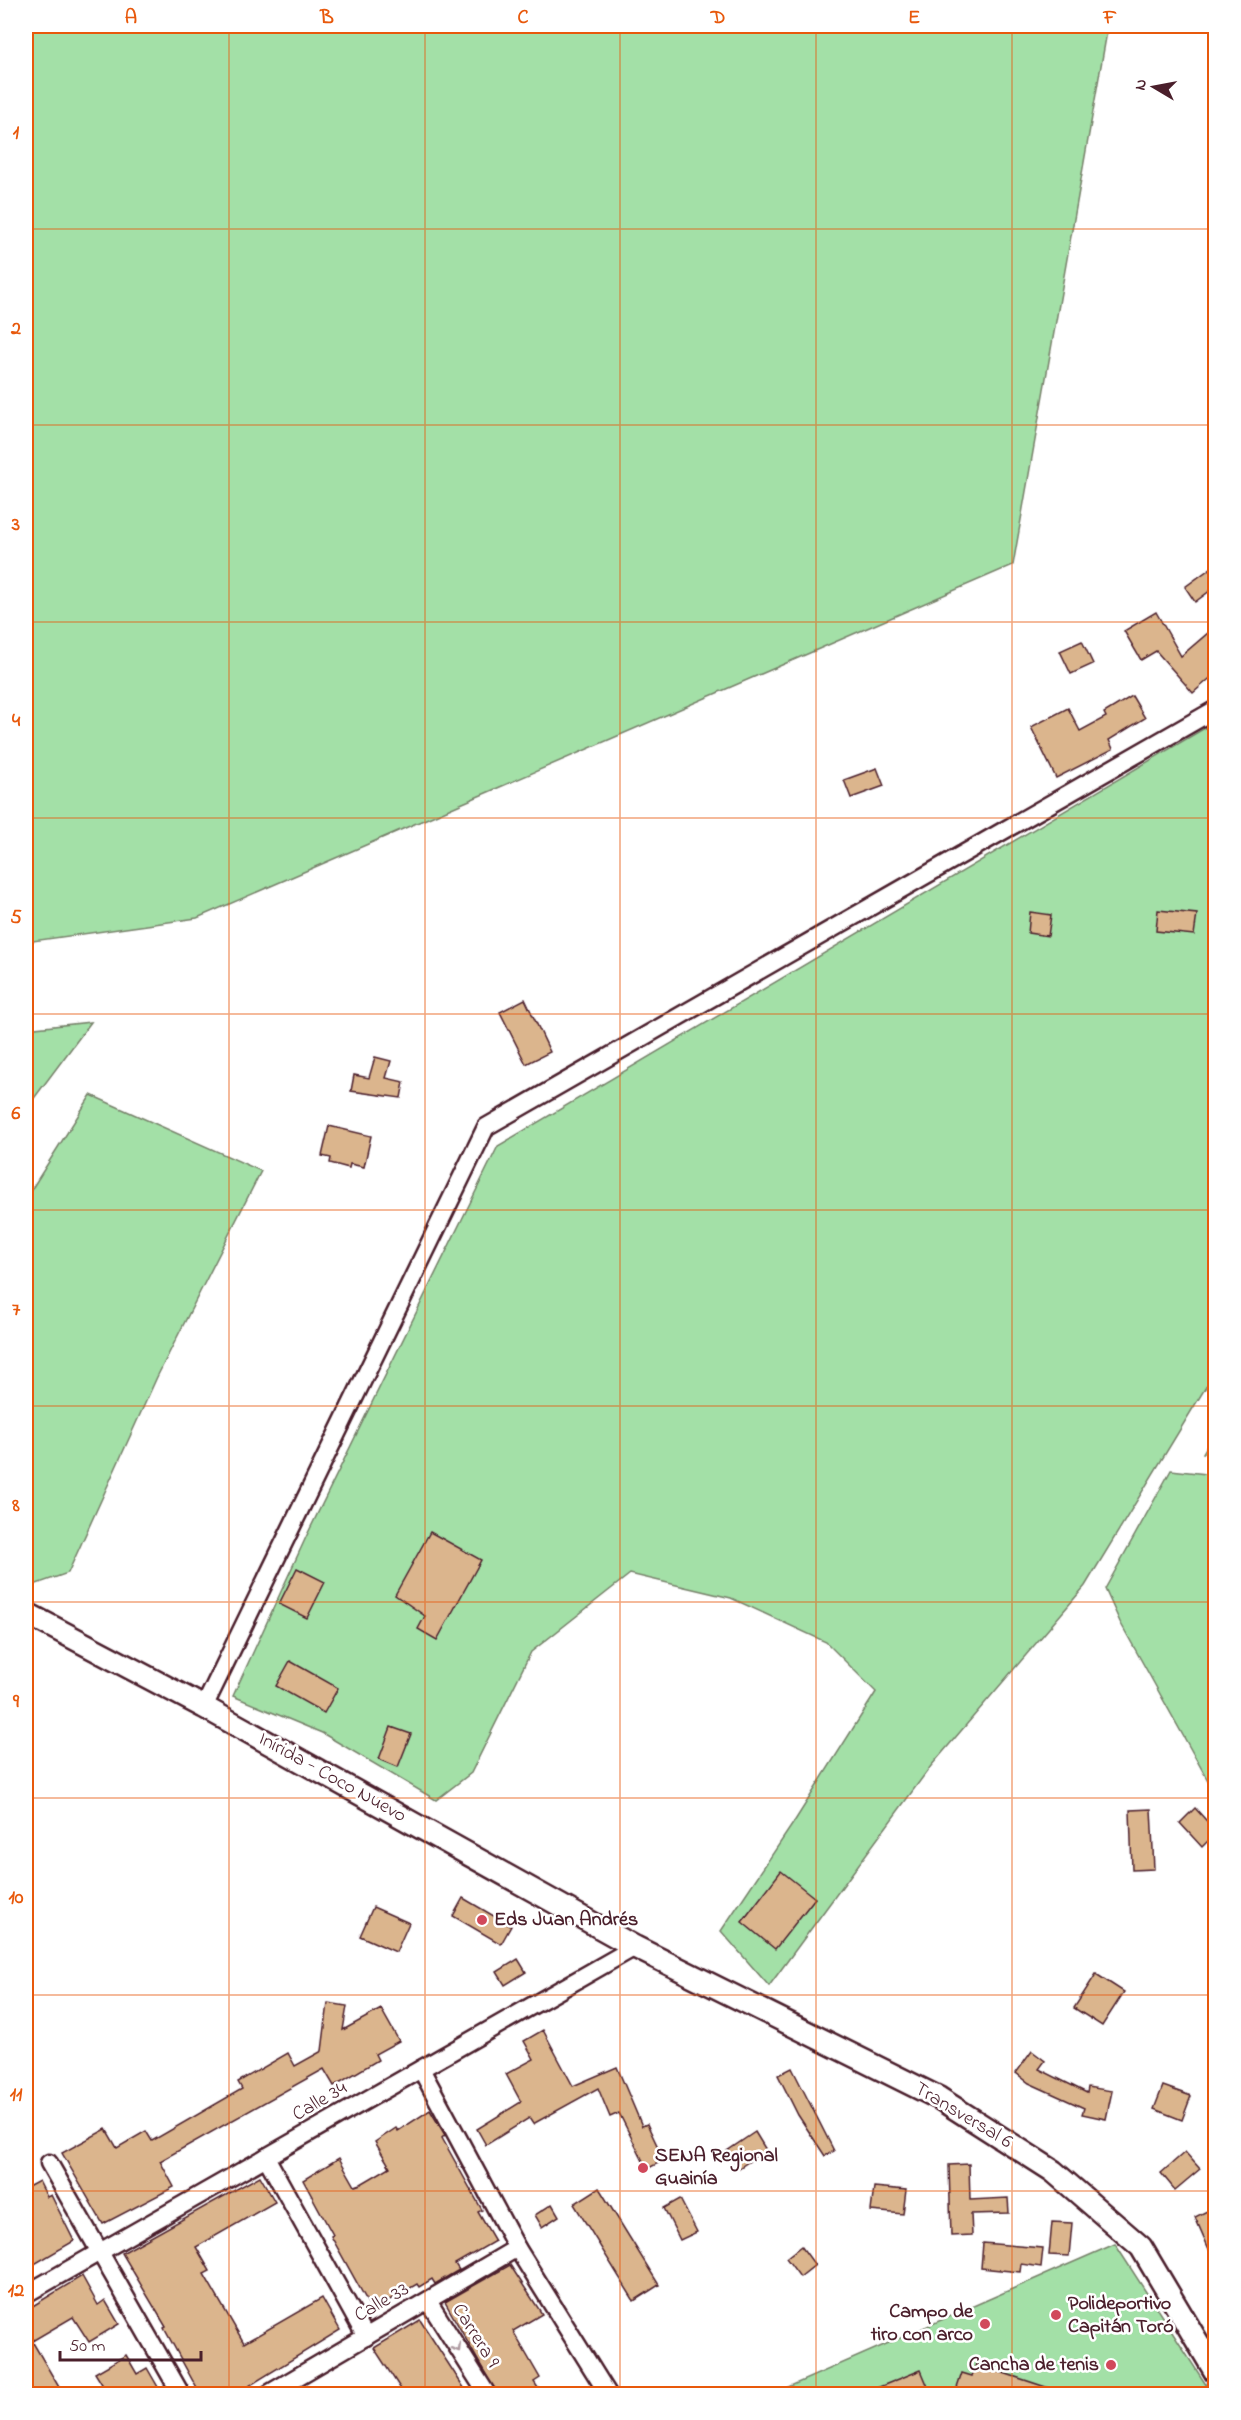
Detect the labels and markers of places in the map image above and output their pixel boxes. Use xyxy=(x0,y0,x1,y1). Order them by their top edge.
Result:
place label: Eds Juan Andrés xyxy=(494,1906,638,1935)
marker: Eds Juan Andrés xyxy=(475,1913,489,1927)
place label: SENA Regional Guainía xyxy=(655,2142,778,2194)
marker: SENA Regional Guainía xyxy=(636,2161,650,2175)
place label: Polideportivo Capitán Toró xyxy=(1068,2290,1174,2342)
place label: Campo de tiro con arco xyxy=(870,2298,974,2350)
marker: Polideportivo Capitán Toró xyxy=(1049,2308,1063,2322)
marker: Campo de tiro con arco xyxy=(978,2317,992,2331)
place label: Cancha de tenis xyxy=(969,2351,1099,2380)
marker: Cancha de tenis xyxy=(1104,2358,1118,2372)

